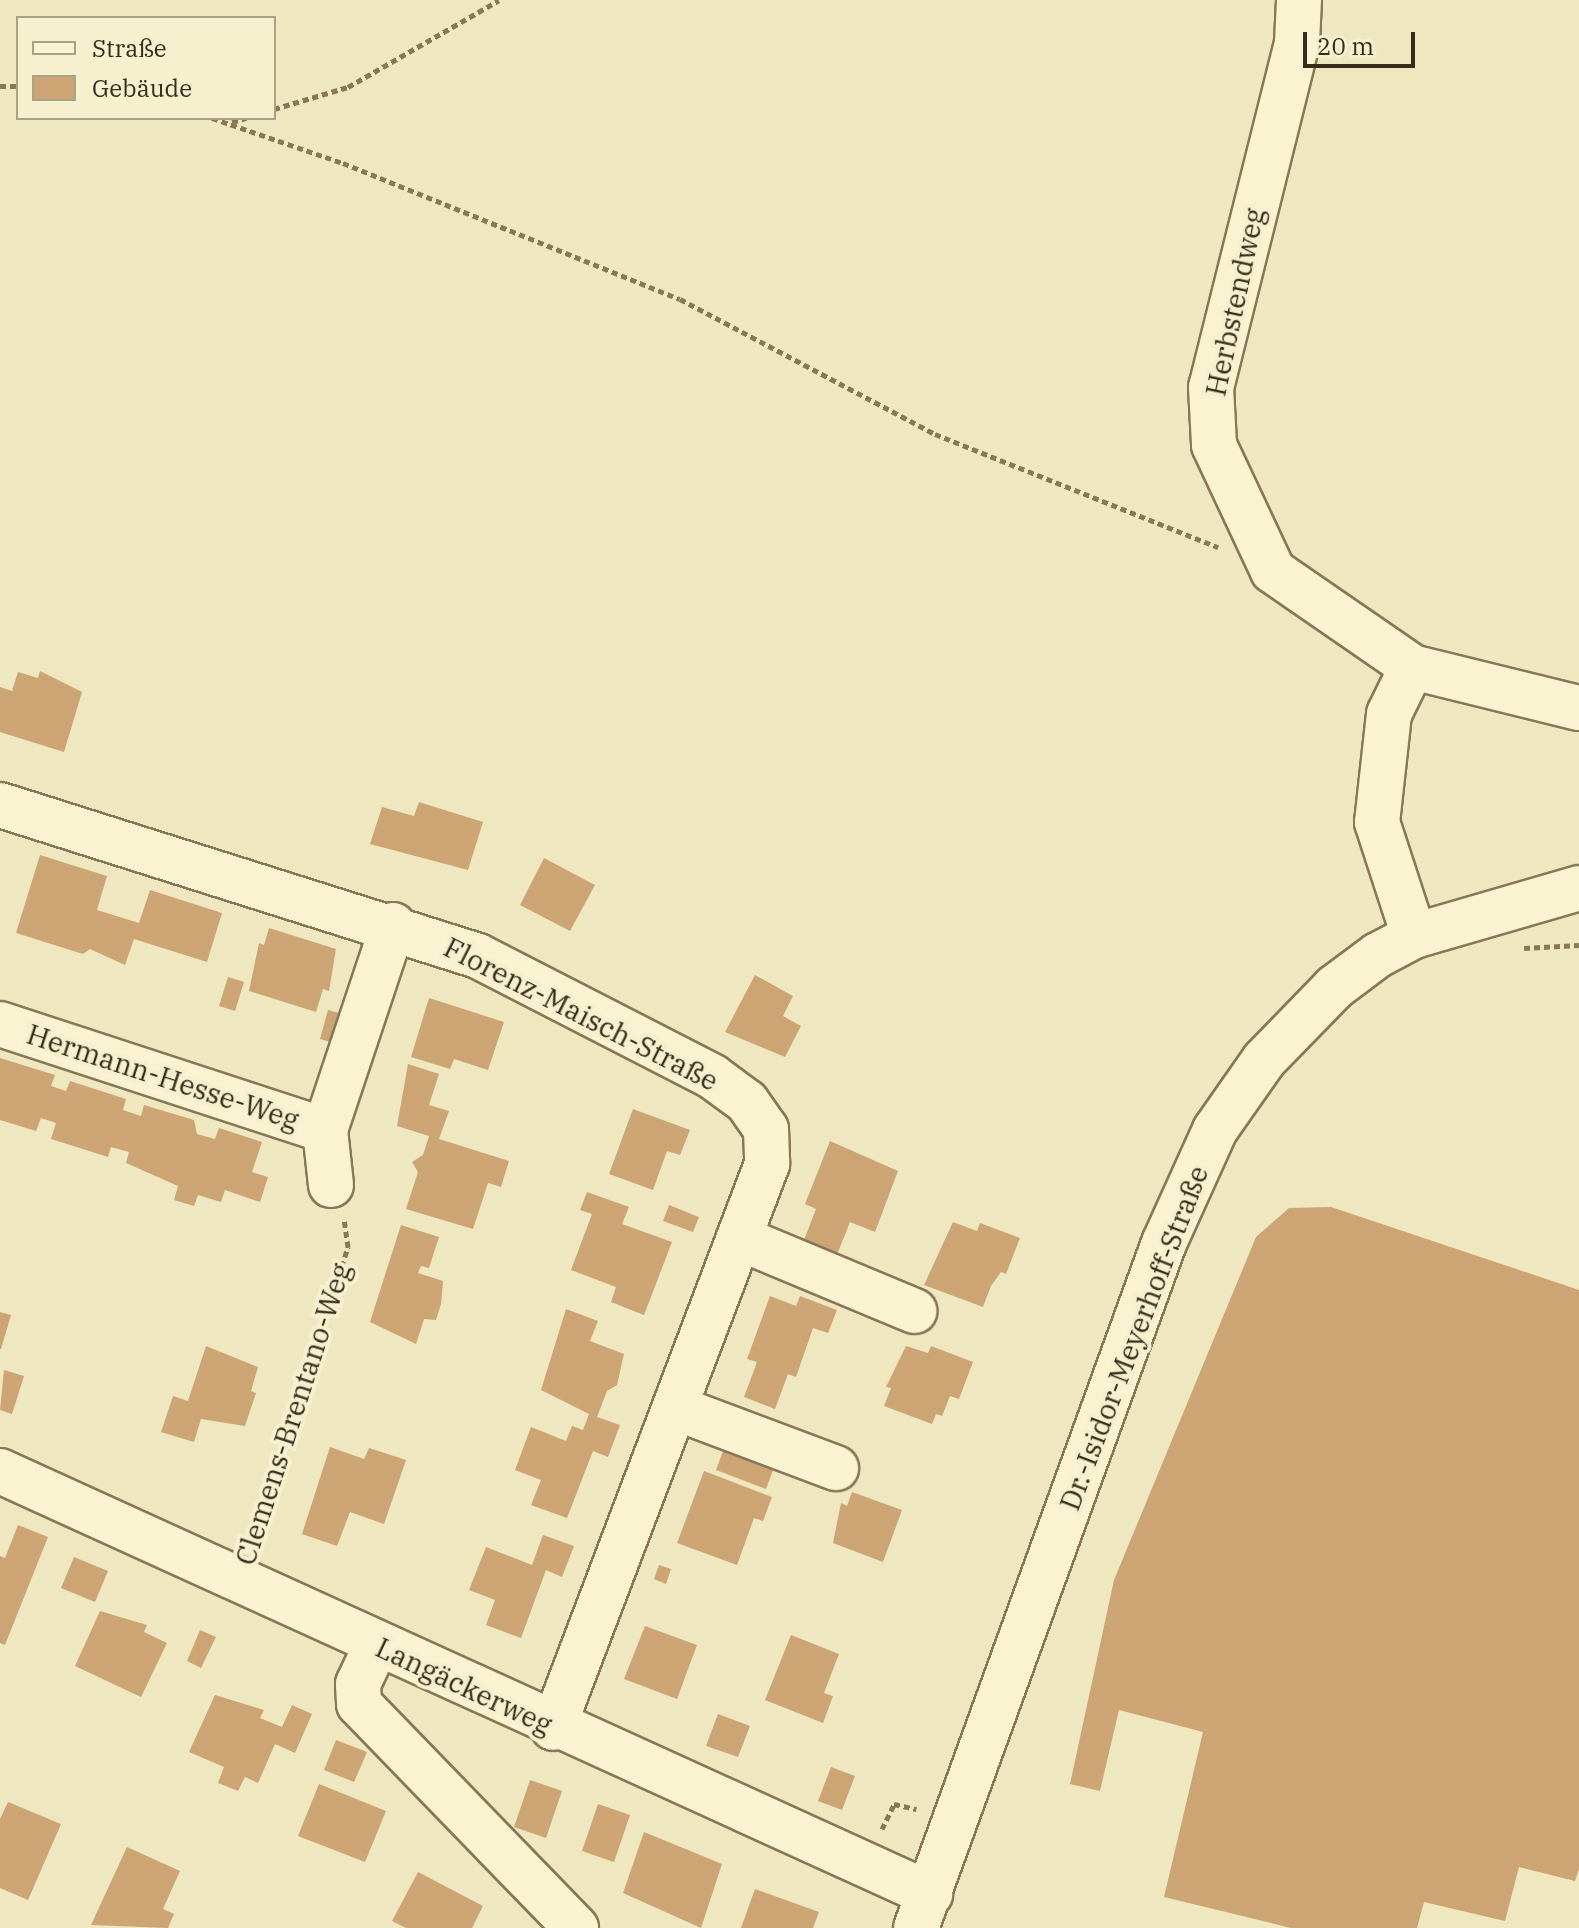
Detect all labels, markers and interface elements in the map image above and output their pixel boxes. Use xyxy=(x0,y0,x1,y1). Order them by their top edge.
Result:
legend xyxy=(16,16,276,120)
scale bar xyxy=(1307,16,1419,66)
text: 20 m xyxy=(1317,30,1374,62)
text: Straße xyxy=(92,32,167,64)
text: Gebäude xyxy=(92,72,192,104)
street label: Herbstendweg xyxy=(1199,205,1271,399)
street label: Florenz-Maisch-Straße xyxy=(438,930,724,1098)
street label: Hermann-Hesse-Weg xyxy=(23,1017,303,1137)
street label: Dr.-Isidor-Meyerhoff-Straße xyxy=(1053,1161,1215,1515)
street label: Clemens-Brentano-Weg xyxy=(228,1259,358,1569)
street label: Langäckerweg xyxy=(370,1630,558,1742)

